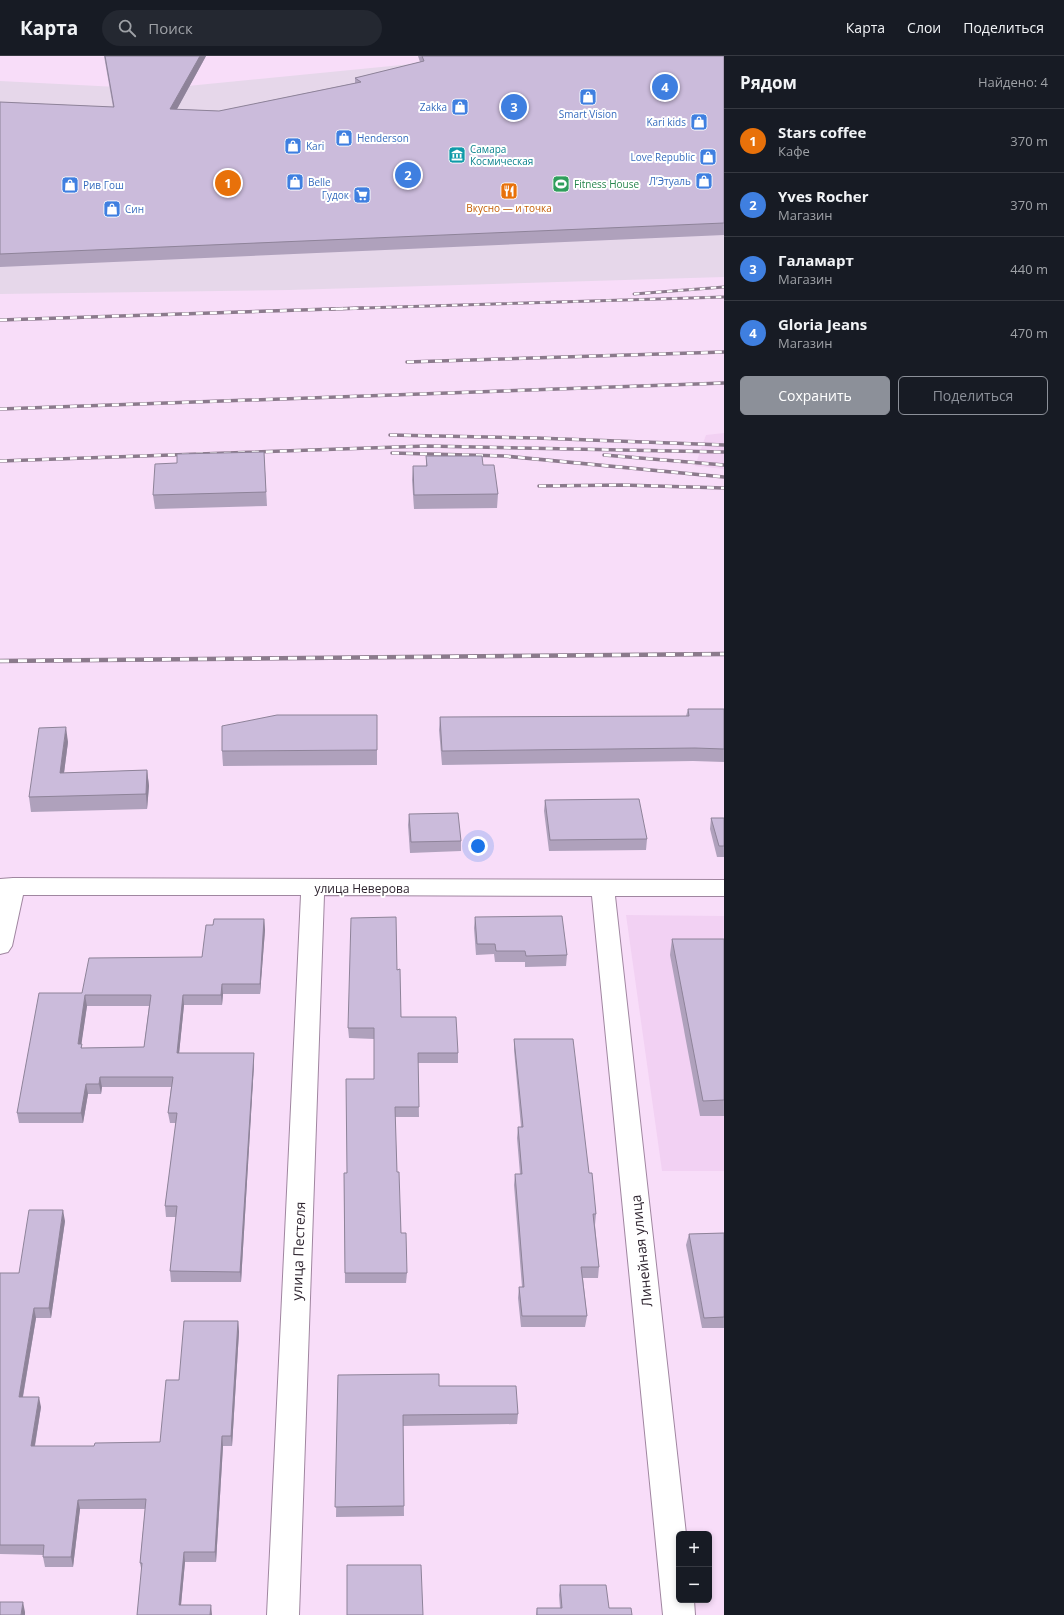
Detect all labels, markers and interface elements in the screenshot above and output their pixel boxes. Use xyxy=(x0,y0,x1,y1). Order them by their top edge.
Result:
search box xyxy=(102,10,382,46)
text: Карта xyxy=(20,15,78,41)
icon: search xyxy=(116,17,138,39)
text: Поиск xyxy=(148,18,193,38)
text: Карта xyxy=(846,18,885,37)
text: Слои xyxy=(907,18,941,37)
text: Поделиться xyxy=(963,18,1044,37)
text: Рядом xyxy=(740,71,797,94)
pin: 4 xyxy=(652,72,678,102)
text: Найдено: 4 xyxy=(978,73,1048,91)
shop icon: Smart Vision xyxy=(578,87,598,107)
pin: 3 xyxy=(501,92,527,122)
shop icon: Zakka xyxy=(450,97,470,117)
place label: Zakka xyxy=(420,100,447,114)
place label: Smart Vision xyxy=(559,107,617,121)
shop icon: Kari kids xyxy=(689,112,709,132)
place label: Kari kids xyxy=(646,115,686,129)
text: Stars coffee xyxy=(778,122,866,142)
shop icon: Henderson xyxy=(334,128,354,148)
place label: Henderson xyxy=(357,131,409,145)
text: 1 xyxy=(749,132,757,150)
text: 370 m xyxy=(1010,132,1048,150)
shop icon: Kari xyxy=(283,136,303,156)
place label: Kari xyxy=(306,139,324,153)
place label: Самара Космическая xyxy=(470,142,533,168)
text: Кафе xyxy=(778,142,810,160)
museum icon: Самара Космическая xyxy=(447,145,467,165)
shop icon: Love Republic xyxy=(698,147,718,167)
place label: Love Republic xyxy=(631,150,695,164)
pin: 2 xyxy=(395,160,421,190)
pin: 1 xyxy=(215,168,241,198)
shop icon: Л’Этуаль xyxy=(694,171,714,191)
shop icon: Belle xyxy=(285,172,305,192)
sports icon: Fitness House xyxy=(551,174,571,194)
place label: Л’Этуаль xyxy=(649,174,691,188)
shop icon: Рив Гош xyxy=(60,175,80,195)
place label: Belle xyxy=(308,175,331,189)
place label: Fitness House xyxy=(574,177,639,191)
place label: Рив Гош xyxy=(83,178,124,192)
restaurant icon: Вкусно — и точка xyxy=(499,181,519,201)
supermarket icon: Гудок xyxy=(352,185,372,205)
text: Yves Rocher xyxy=(778,186,869,206)
place label: Гудок xyxy=(322,188,350,202)
text: 2 xyxy=(749,196,757,214)
text: 370 m xyxy=(1010,196,1048,214)
shop icon: Син xyxy=(102,199,122,219)
place label: Вкусно — и точка xyxy=(466,201,552,215)
place label: Син xyxy=(125,202,144,216)
text: Магазин xyxy=(778,206,833,224)
text: Галамарт xyxy=(778,250,854,270)
text: 3 xyxy=(749,260,757,278)
text: 440 m xyxy=(1010,260,1048,278)
text: Магазин xyxy=(778,270,833,288)
text: Gloria Jeans xyxy=(778,314,867,334)
text: 4 xyxy=(749,324,757,342)
text: 470 m xyxy=(1010,324,1048,342)
text: Магазин xyxy=(778,334,833,352)
button: Сохранить xyxy=(740,376,890,415)
button: Поделиться xyxy=(898,376,1048,415)
your location xyxy=(468,836,488,856)
street label: улица Неверова xyxy=(314,880,410,897)
street label: Линейная улица xyxy=(626,1194,656,1308)
street label: улица Пестеля xyxy=(287,1201,309,1301)
map controls xyxy=(676,1531,712,1603)
button: + xyxy=(676,1531,712,1567)
button: − xyxy=(676,1567,712,1603)

